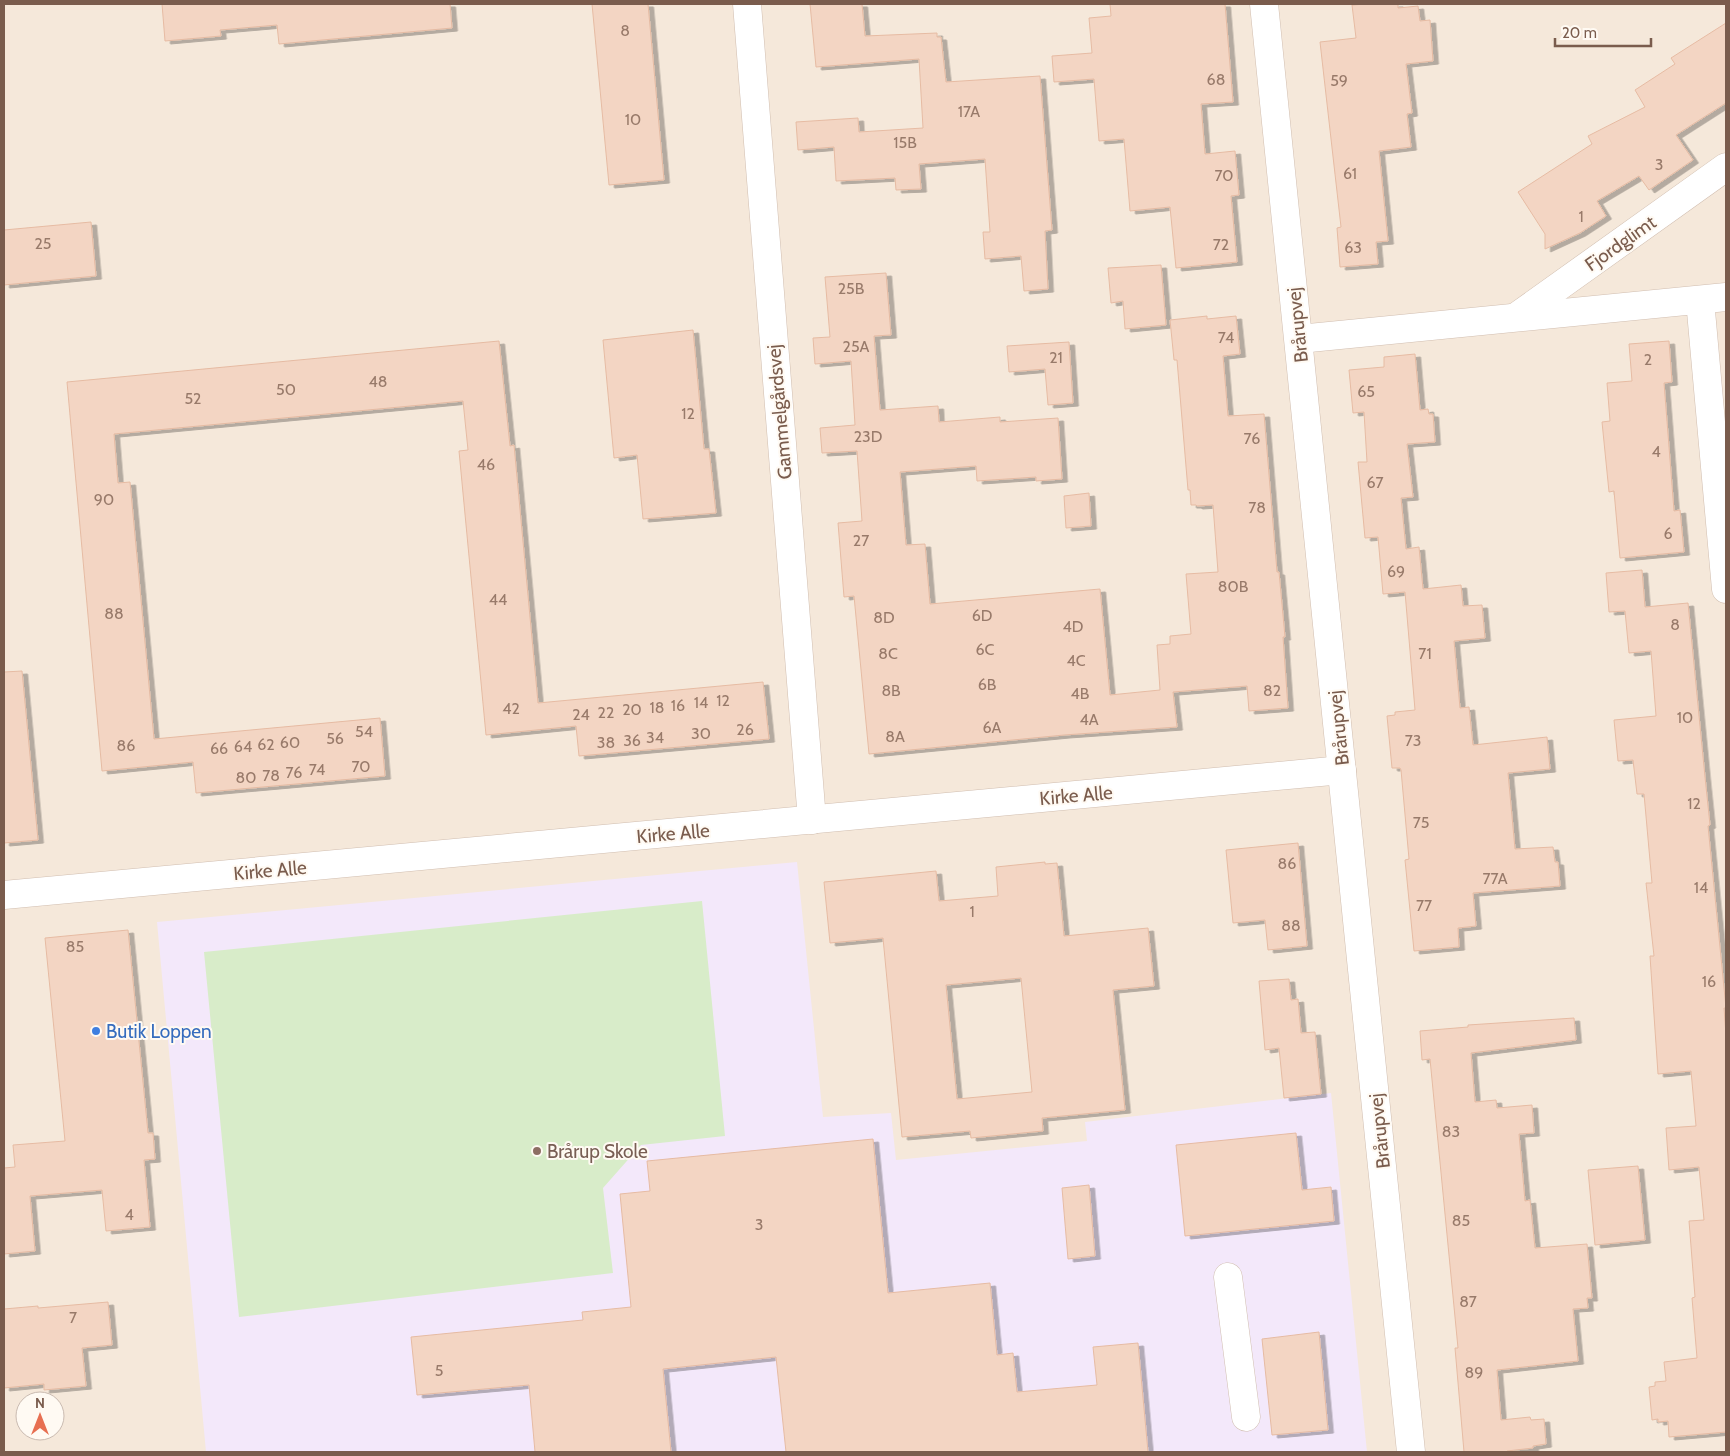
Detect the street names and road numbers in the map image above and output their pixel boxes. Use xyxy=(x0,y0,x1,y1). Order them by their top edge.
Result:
street label: Fjordglimt xyxy=(1580,210,1661,276)
street label: Brårupvej xyxy=(1282,286,1313,364)
street label: Gammelgårdsvej xyxy=(762,344,797,480)
street label: Brårupvej xyxy=(1323,689,1354,767)
street label: Kirke Alle xyxy=(1038,781,1114,810)
street label: Kirke Alle xyxy=(635,819,711,848)
street label: Kirke Alle xyxy=(232,856,308,885)
street label: Brårupvej xyxy=(1364,1092,1395,1170)

